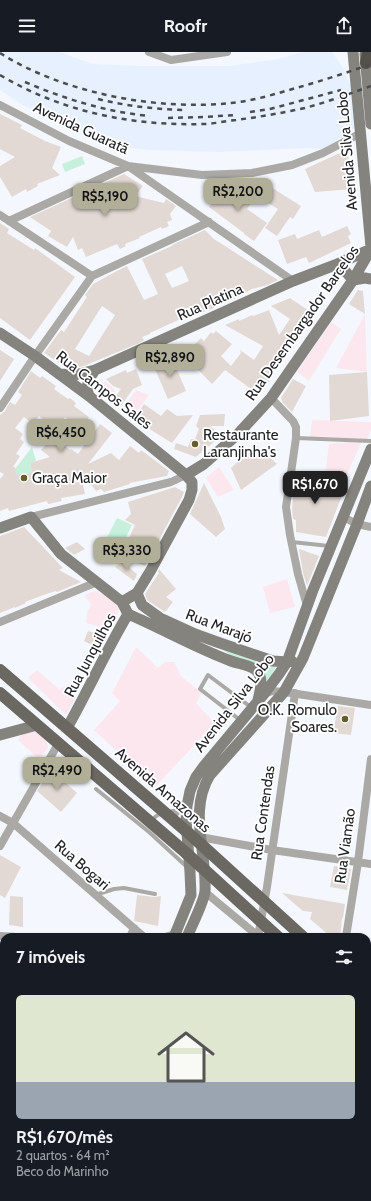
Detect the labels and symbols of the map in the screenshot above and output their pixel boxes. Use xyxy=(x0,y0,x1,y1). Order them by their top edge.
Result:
street label: Avenida Silva Lobo xyxy=(333,91,361,211)
street label: Avenida Guaratã xyxy=(30,98,132,158)
pin: R$2,200 xyxy=(201,178,275,212)
pin: R$5,190 xyxy=(68,183,142,217)
street label: Rua Desembargador Barcelos xyxy=(241,242,363,404)
street label: Rua Platina xyxy=(174,279,246,325)
pin: R$2,890 xyxy=(133,344,207,378)
street label: Rua Campos Sales xyxy=(53,347,155,433)
pin: R$6,450 xyxy=(24,419,98,453)
place label: Restaurante Laranjinha's xyxy=(203,426,279,461)
marker: Restaurante Laranjinha's xyxy=(190,439,200,449)
place label: Graça Maior xyxy=(32,469,107,487)
pin: R$1,670 xyxy=(278,471,352,505)
marker: Graça Maior xyxy=(19,473,29,483)
pin: R$3,330 xyxy=(90,537,164,571)
street label: Rua Marajó xyxy=(183,605,255,647)
street label: Rua Junquilhos xyxy=(60,610,120,700)
street label: Avenida Silva Lobo xyxy=(190,650,278,756)
place label: O.K. Romulo Soares. xyxy=(258,701,337,736)
marker: O.K. Romulo Soares. xyxy=(340,714,350,724)
street label: Avenida Amazonas xyxy=(112,744,214,836)
pin: R$2,490 xyxy=(20,757,94,791)
street label: Rua Contendas xyxy=(247,764,279,862)
street label: Rua Viamão xyxy=(331,807,359,885)
street label: Rua Bogari xyxy=(51,836,113,894)

